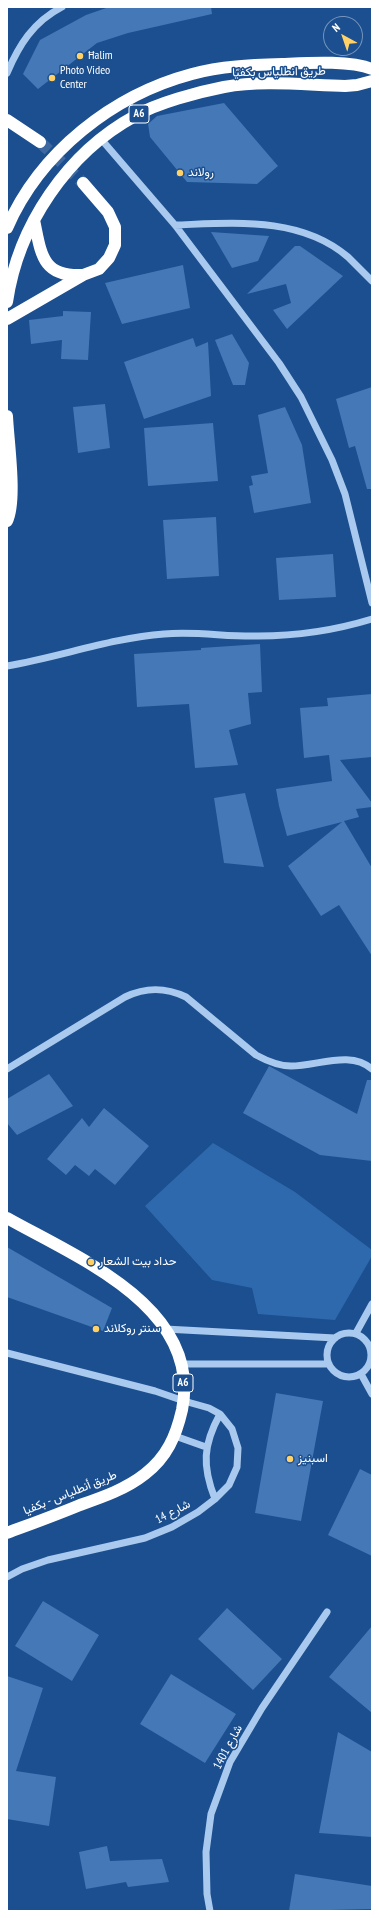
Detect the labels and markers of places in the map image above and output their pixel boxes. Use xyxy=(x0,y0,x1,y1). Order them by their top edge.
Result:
place label: Ħalim xyxy=(88,49,113,63)
marker: Ħalim xyxy=(75,51,85,61)
place label: Photo Video Center xyxy=(60,64,110,92)
marker: Photo Video Center xyxy=(47,73,57,83)
place label: رولاند xyxy=(188,166,214,180)
marker: رولاند xyxy=(175,168,185,178)
place label: حداد بيت الشعار xyxy=(99,1255,177,1269)
marker: حداد بيت الشعار xyxy=(86,1257,96,1267)
place label: سنتر روكلاند xyxy=(104,1322,161,1336)
marker: سنتر روكلاند xyxy=(91,1324,101,1334)
place label: اسبنيز xyxy=(298,1452,328,1466)
marker: اسبنيز xyxy=(285,1454,295,1464)

